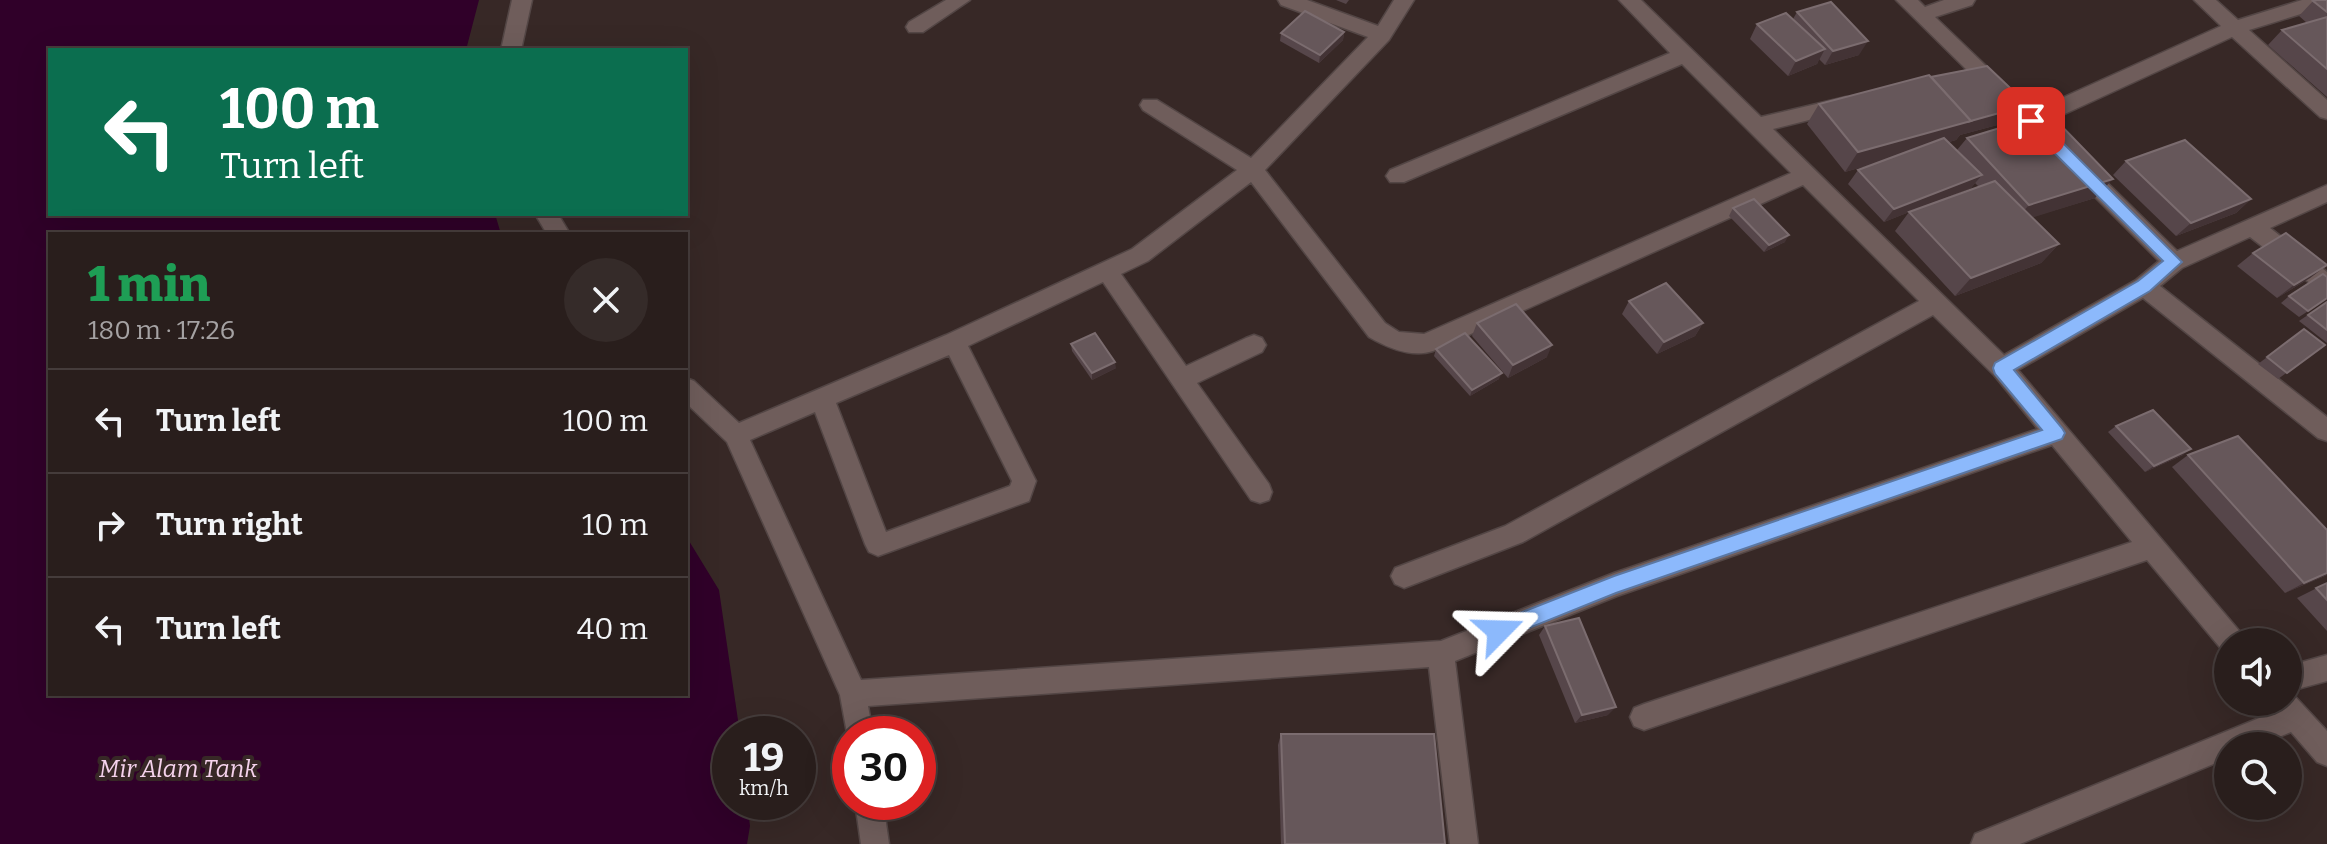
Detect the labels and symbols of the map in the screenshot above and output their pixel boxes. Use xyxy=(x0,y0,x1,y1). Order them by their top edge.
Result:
pin xyxy=(1997,87,2065,155)
position arrow xyxy=(1457,589,1541,673)
speed limit sign: 30 xyxy=(832,716,936,820)
water label: Mir Alam Tank xyxy=(99,755,258,783)

